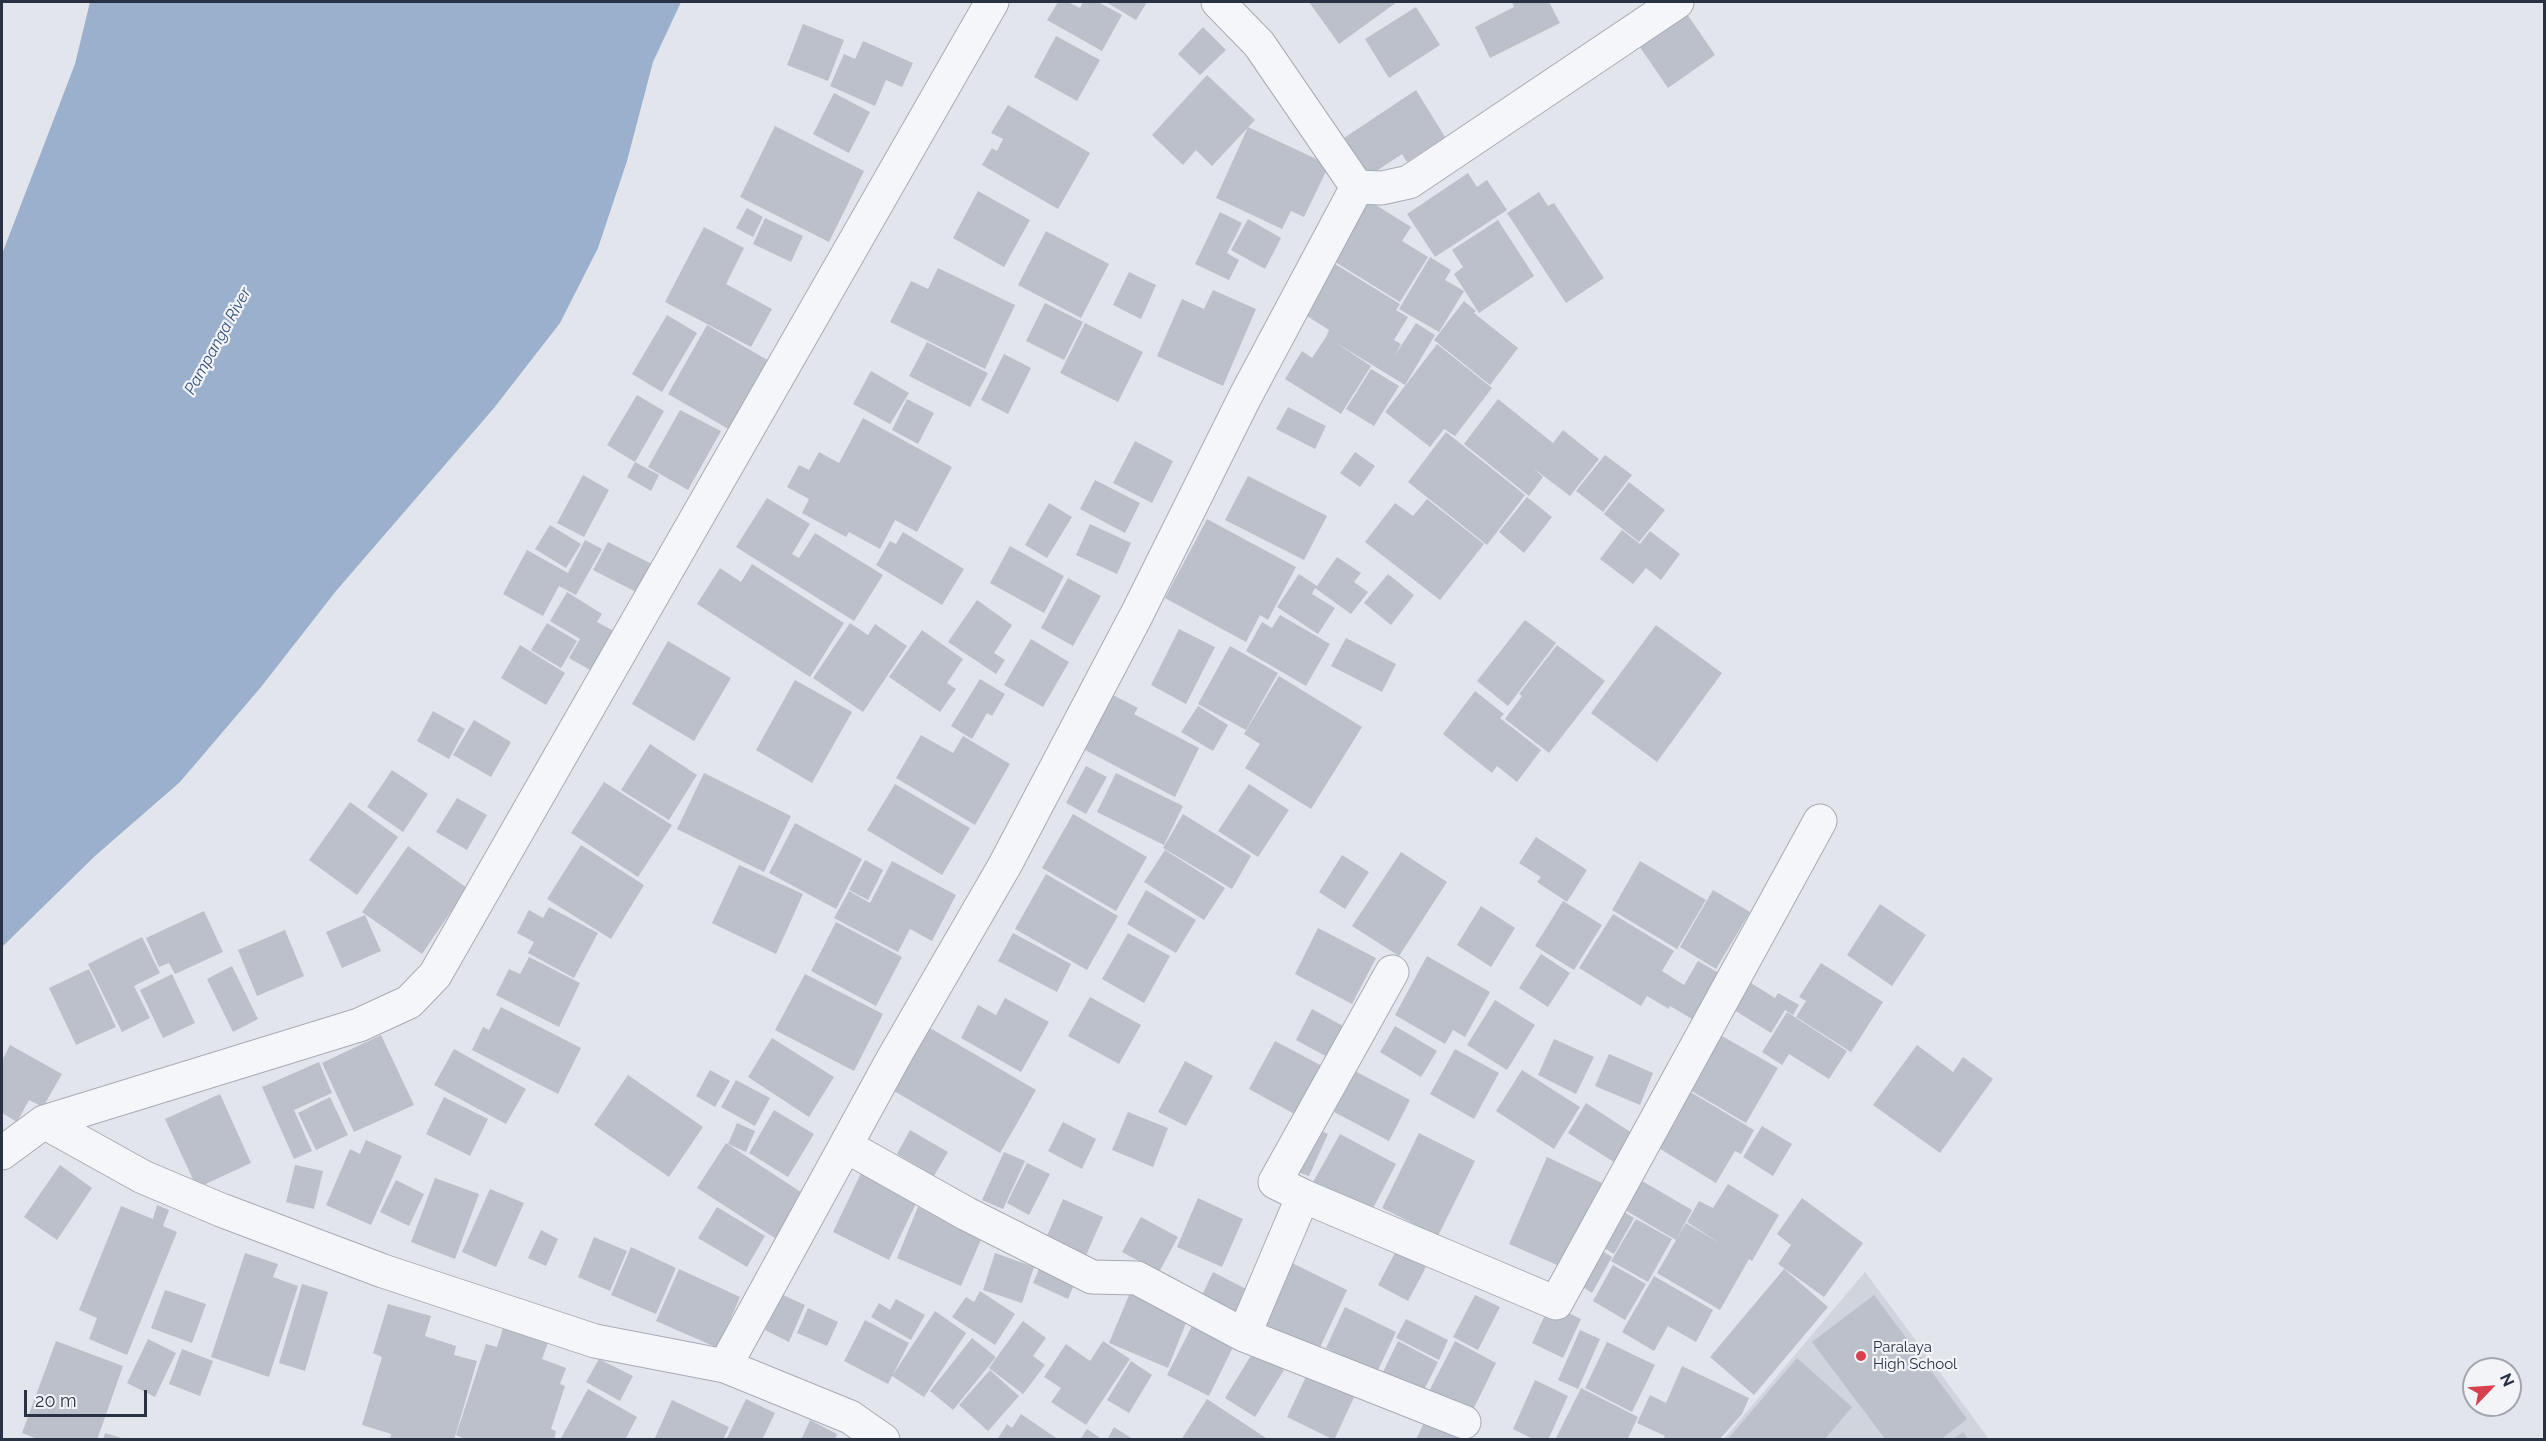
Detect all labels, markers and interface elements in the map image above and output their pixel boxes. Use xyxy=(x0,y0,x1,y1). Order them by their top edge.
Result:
water label: Pampanga River xyxy=(181,284,255,398)
place label: Paralaya High School xyxy=(1873,1338,1957,1373)
marker: Paralaya High School xyxy=(1854,1349,1868,1363)
north arrow xyxy=(2462,1357,2522,1417)
text: N xyxy=(2496,1370,2518,1390)
scale bar xyxy=(27,1378,150,1416)
text: 20 m xyxy=(35,1390,77,1411)

